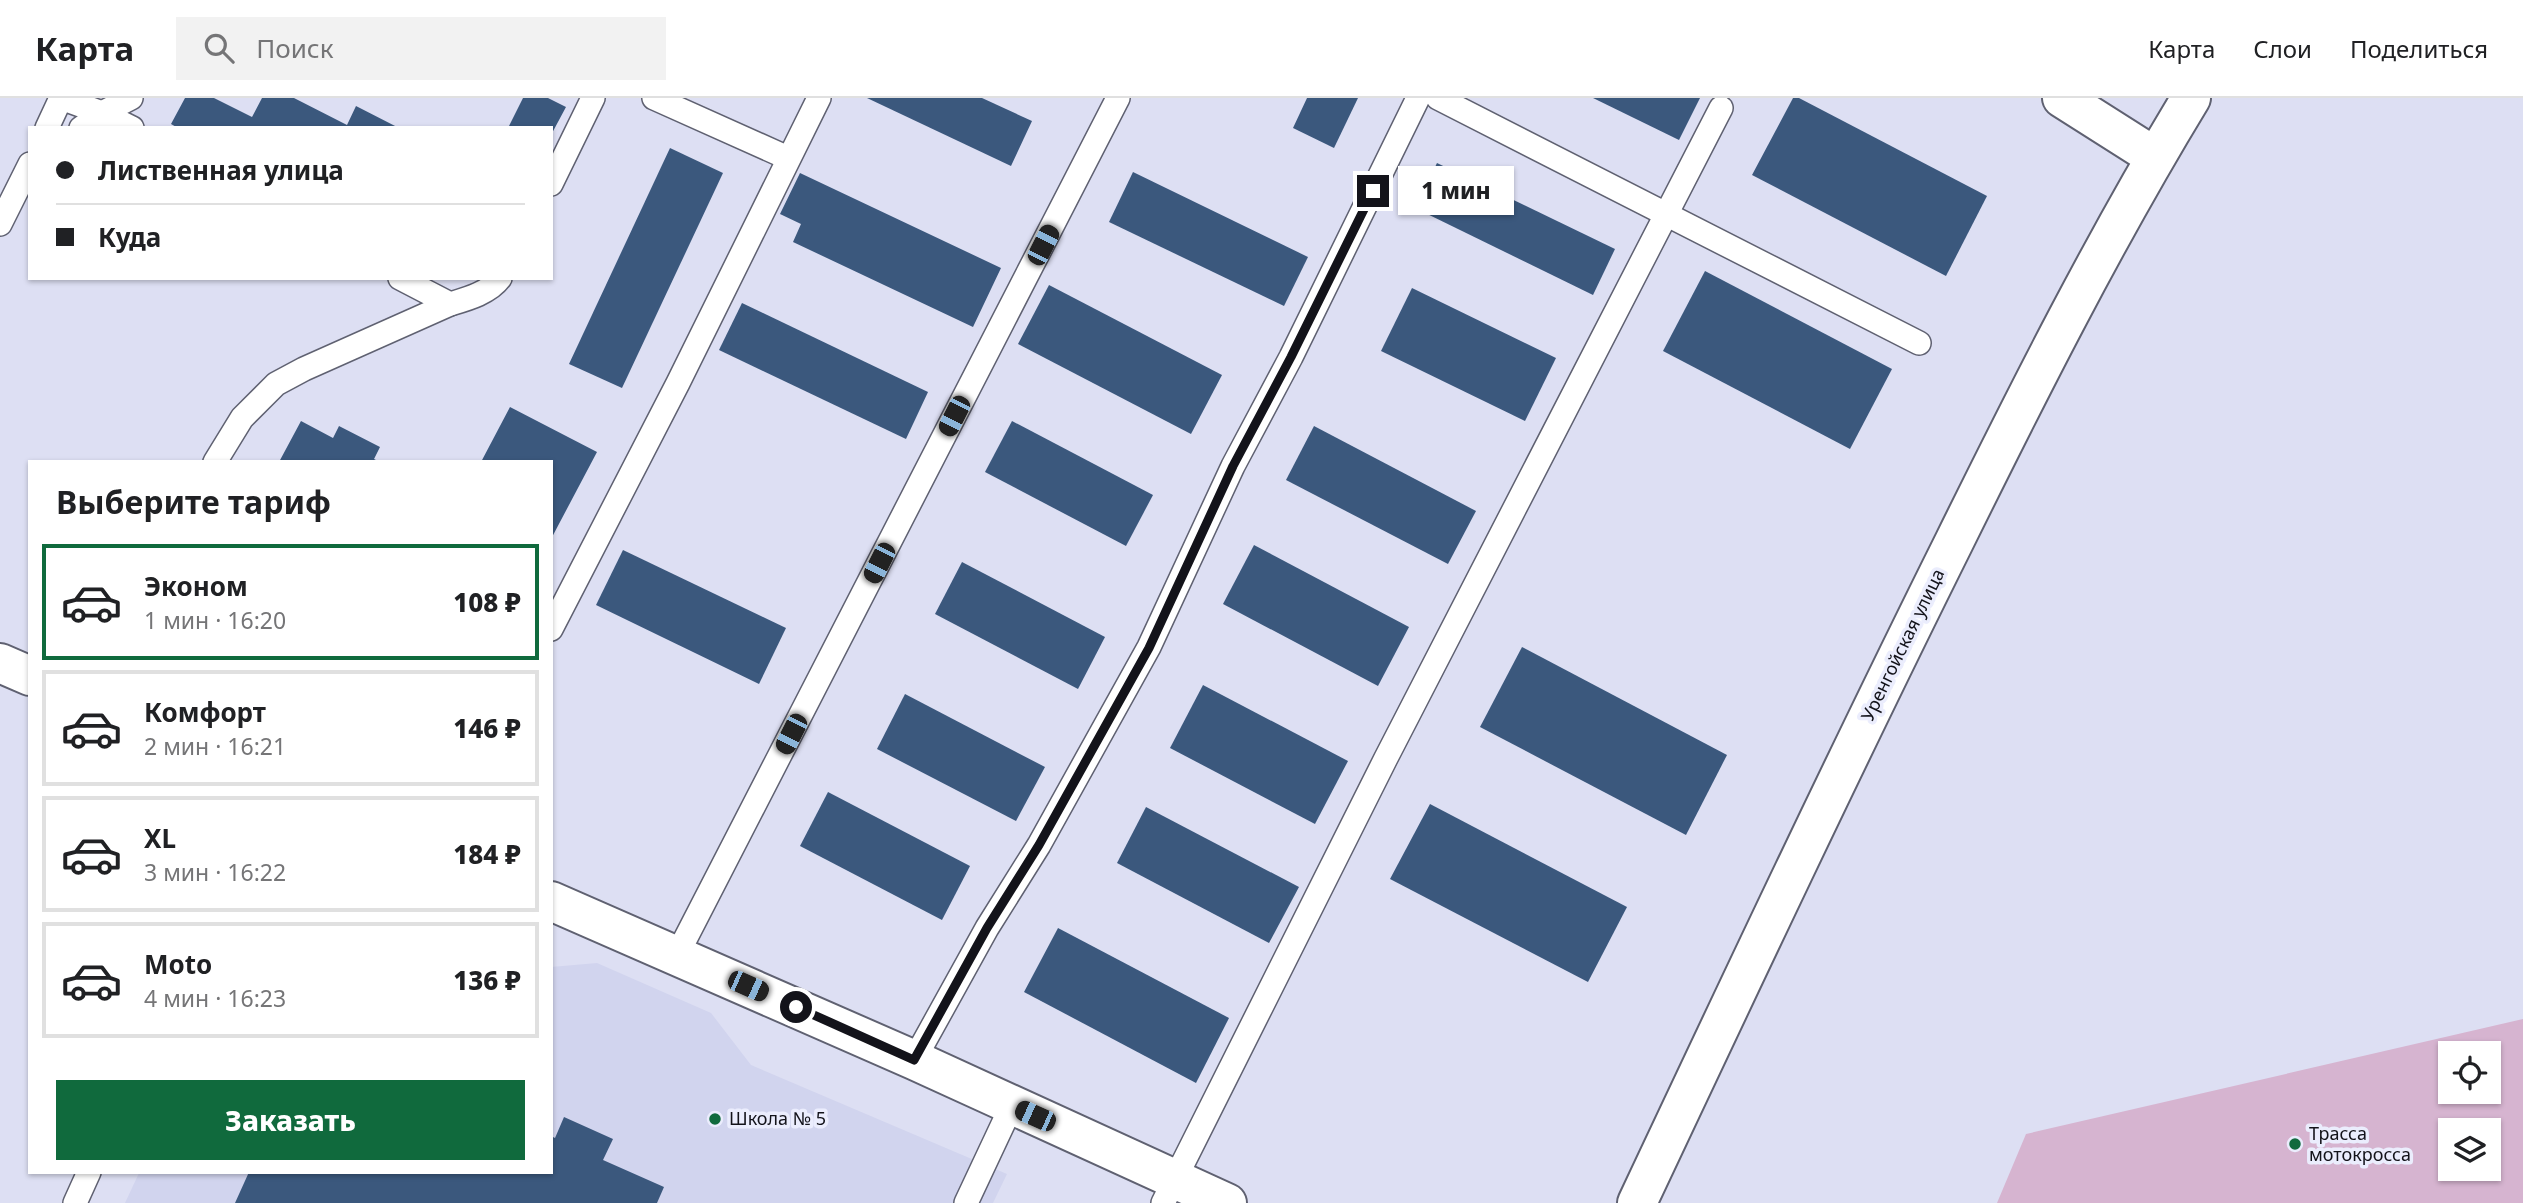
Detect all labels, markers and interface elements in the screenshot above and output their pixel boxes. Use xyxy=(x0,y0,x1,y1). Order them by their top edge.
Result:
search box xyxy=(176,17,666,80)
text: Карта xyxy=(35,26,134,71)
icon: search xyxy=(200,29,238,67)
text: Поиск xyxy=(256,30,333,66)
text: Карта xyxy=(2148,32,2215,65)
text: Слои xyxy=(2253,32,2312,65)
text: Поделиться xyxy=(2350,32,2488,65)
text: Лиственная улица xyxy=(98,152,344,188)
callout: 1 мин xyxy=(1398,166,1513,216)
text: 1 мин xyxy=(1421,174,1491,206)
route end xyxy=(1357,175,1389,207)
text: Куда xyxy=(98,219,161,255)
car xyxy=(1025,222,1062,268)
car xyxy=(936,393,973,439)
text: Выберите тариф xyxy=(56,480,331,523)
car xyxy=(861,540,898,586)
street label: Уренгойская улица xyxy=(1855,564,1949,725)
text: Эконом xyxy=(144,568,248,604)
icon: car xyxy=(60,571,123,634)
text: 108 ₽ xyxy=(453,584,521,620)
text: 1 мин · 16:20 xyxy=(144,604,286,636)
text: Комфорт xyxy=(144,694,266,730)
icon: car xyxy=(60,697,123,760)
text: 146 ₽ xyxy=(453,710,521,746)
car xyxy=(773,711,810,757)
text: 2 мин · 16:21 xyxy=(144,730,286,762)
text: XL xyxy=(144,820,176,856)
icon: car xyxy=(60,823,123,886)
text: 184 ₽ xyxy=(453,836,521,872)
text: 3 мин · 16:22 xyxy=(144,856,286,888)
text: Moto xyxy=(144,946,212,982)
icon: car xyxy=(60,949,123,1012)
text: 136 ₽ xyxy=(453,962,521,998)
car xyxy=(725,968,772,1004)
text: 4 мин · 16:23 xyxy=(144,982,286,1014)
route start xyxy=(780,991,812,1023)
map controls xyxy=(2438,1041,2501,1181)
button: locate xyxy=(2438,1041,2501,1104)
button: Заказать xyxy=(56,1080,525,1160)
car xyxy=(1012,1098,1059,1134)
place label: Школа № 5 xyxy=(729,1106,826,1130)
marker: Школа № 5 xyxy=(707,1111,723,1127)
button: layers xyxy=(2438,1118,2501,1181)
place label: Трасса мотокросса xyxy=(2309,1121,2411,1166)
marker: Трасса мотокросса xyxy=(2287,1136,2303,1152)

